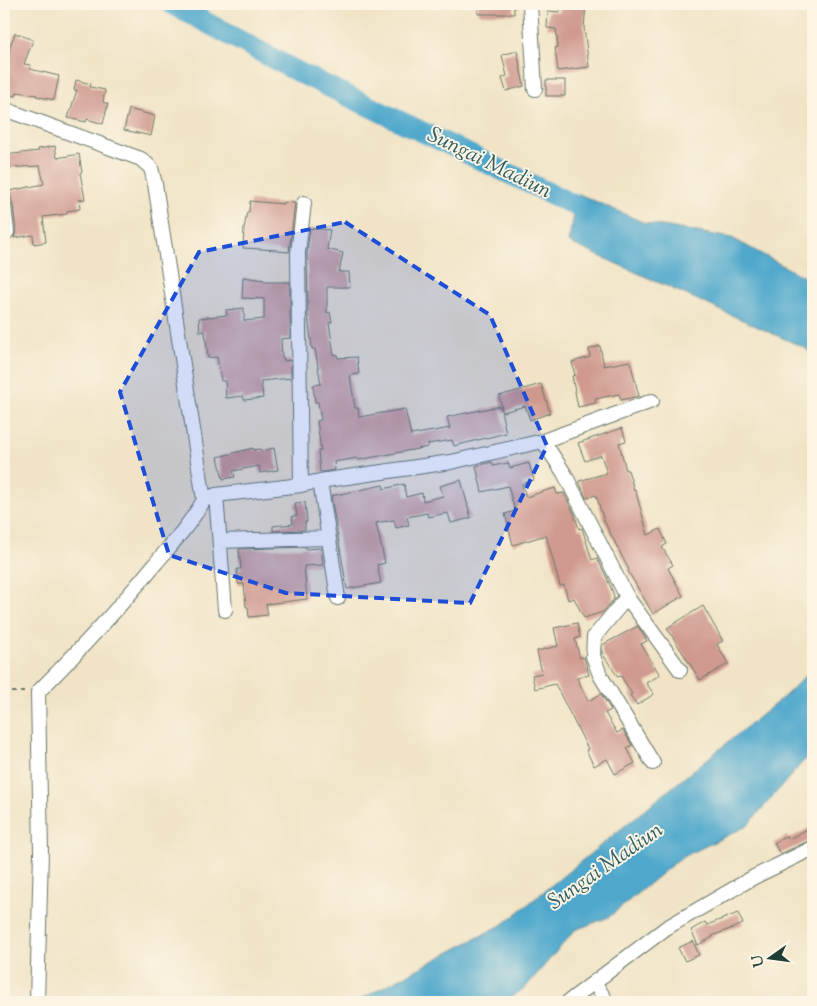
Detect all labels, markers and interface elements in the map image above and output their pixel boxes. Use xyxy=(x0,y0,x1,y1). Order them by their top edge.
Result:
water label: Sungai Madiun xyxy=(422,120,557,208)
water label: Sungai Madiun xyxy=(542,815,671,919)
north arrow xyxy=(744,934,794,984)
text: U xyxy=(748,952,770,969)

